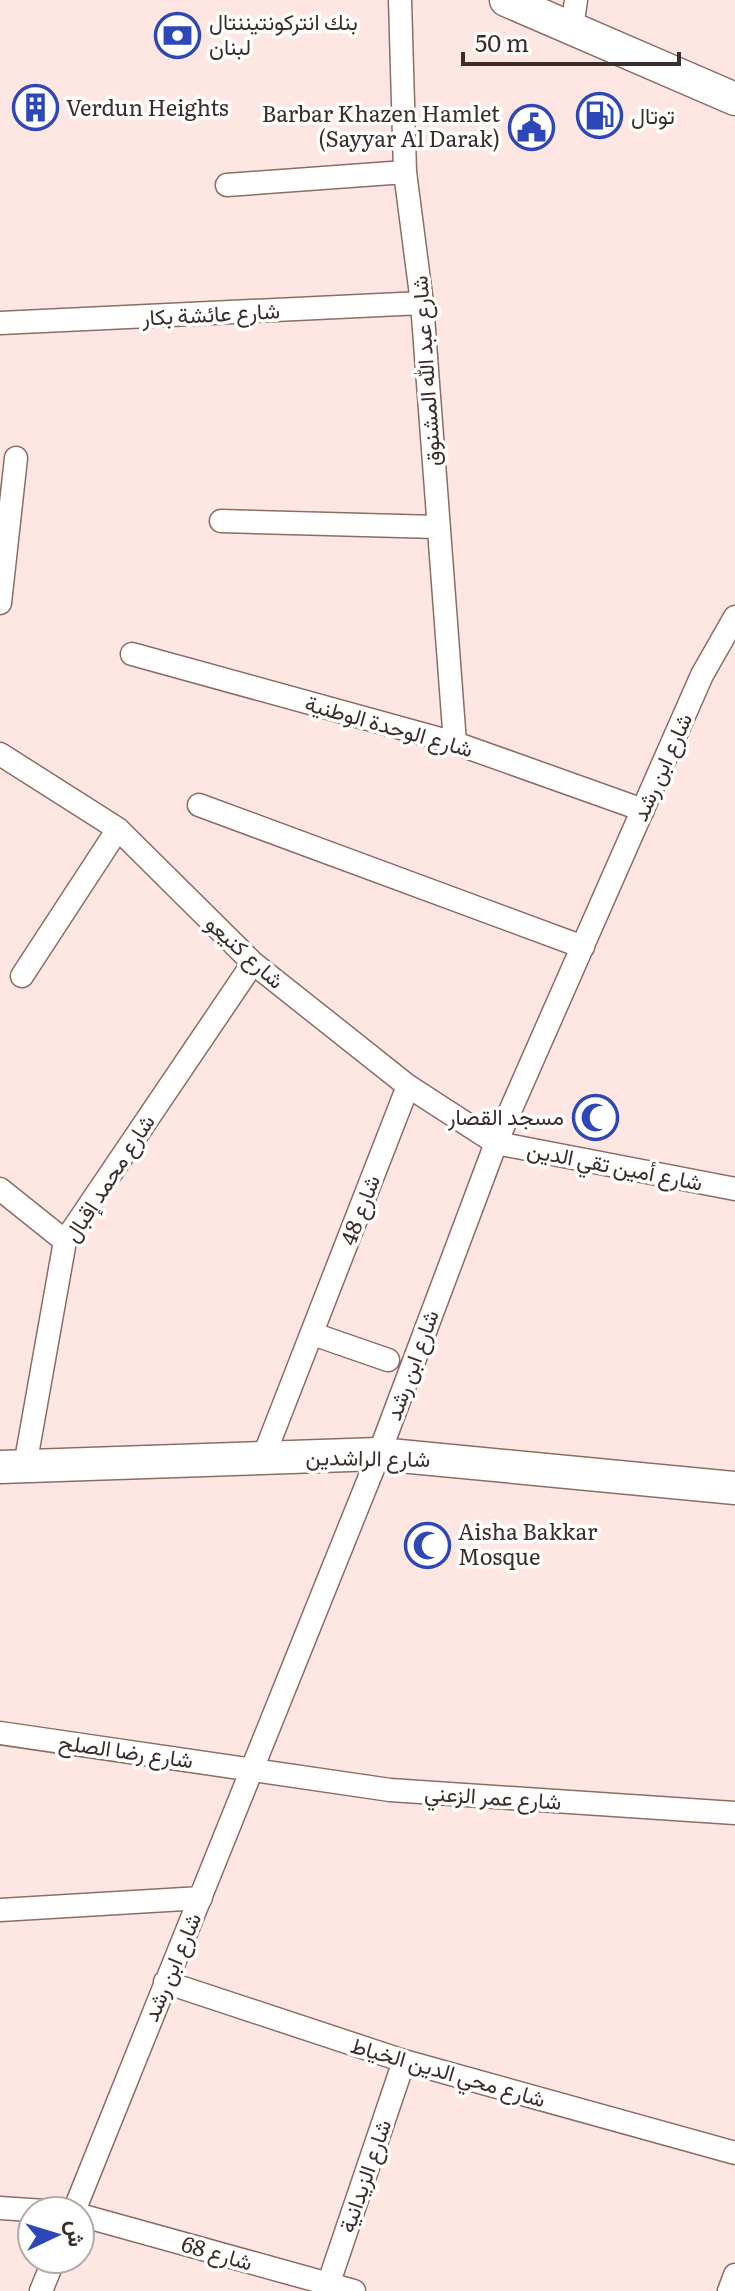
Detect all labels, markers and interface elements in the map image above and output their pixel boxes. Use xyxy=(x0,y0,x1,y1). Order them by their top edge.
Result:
place label: بنك انتركونتيننتال لبنان xyxy=(209,4,358,62)
bank icon: بنك انتركونتيننتال لبنان xyxy=(154,11,202,59)
scale bar xyxy=(463,16,679,66)
text: 50 m xyxy=(475,24,529,59)
building icon: Verdun Heights xyxy=(11,84,59,132)
place label: Verdun Heights xyxy=(66,90,229,123)
fuel station icon: توتال xyxy=(576,92,624,140)
place label: Barbar Khazen Hamlet (Sayyar Al Darak) xyxy=(262,96,500,154)
place label: توتال xyxy=(631,98,675,131)
public building icon: Barbar Khazen Hamlet (Sayyar Al Darak) xyxy=(507,103,555,151)
street label: شارع عبد الله المشنوق xyxy=(401,275,448,468)
street label: شارع عائشة بكار xyxy=(140,292,281,333)
street label: شارع الوحدة الوطنية xyxy=(302,685,477,764)
street label: شارع ابن رشد xyxy=(622,707,699,826)
street label: شارع كنيعو xyxy=(199,906,293,995)
mosque icon: مسجد القصار xyxy=(571,1093,619,1141)
place label: مسجد القصار xyxy=(447,1099,564,1132)
street label: شارع محمد إقبال xyxy=(54,1107,162,1248)
street label: شارع أمين تقي الدين xyxy=(524,1131,706,1202)
street label: شارع 48 xyxy=(330,1170,387,1249)
street label: شارع ابن رشد xyxy=(375,1305,446,1424)
street label: شارع الراشدين xyxy=(305,1439,431,1474)
place label: Aisha Bakkar Mosque xyxy=(458,1514,598,1572)
mosque icon: Aisha Bakkar Mosque xyxy=(403,1521,451,1569)
street label: شارع رضا الصلح xyxy=(57,1724,196,1775)
street label: شارع عمر الزعني xyxy=(423,1774,563,1821)
street label: شارع ابن رشد xyxy=(133,1907,208,2026)
street label: شارع محي الدين الخياط xyxy=(346,2027,550,2118)
street label: شارع الزيدانية xyxy=(329,2114,398,2237)
north arrow xyxy=(16,2195,96,2275)
text: ش xyxy=(60,2219,95,2248)
street label: شارع 68 xyxy=(178,2226,257,2277)

